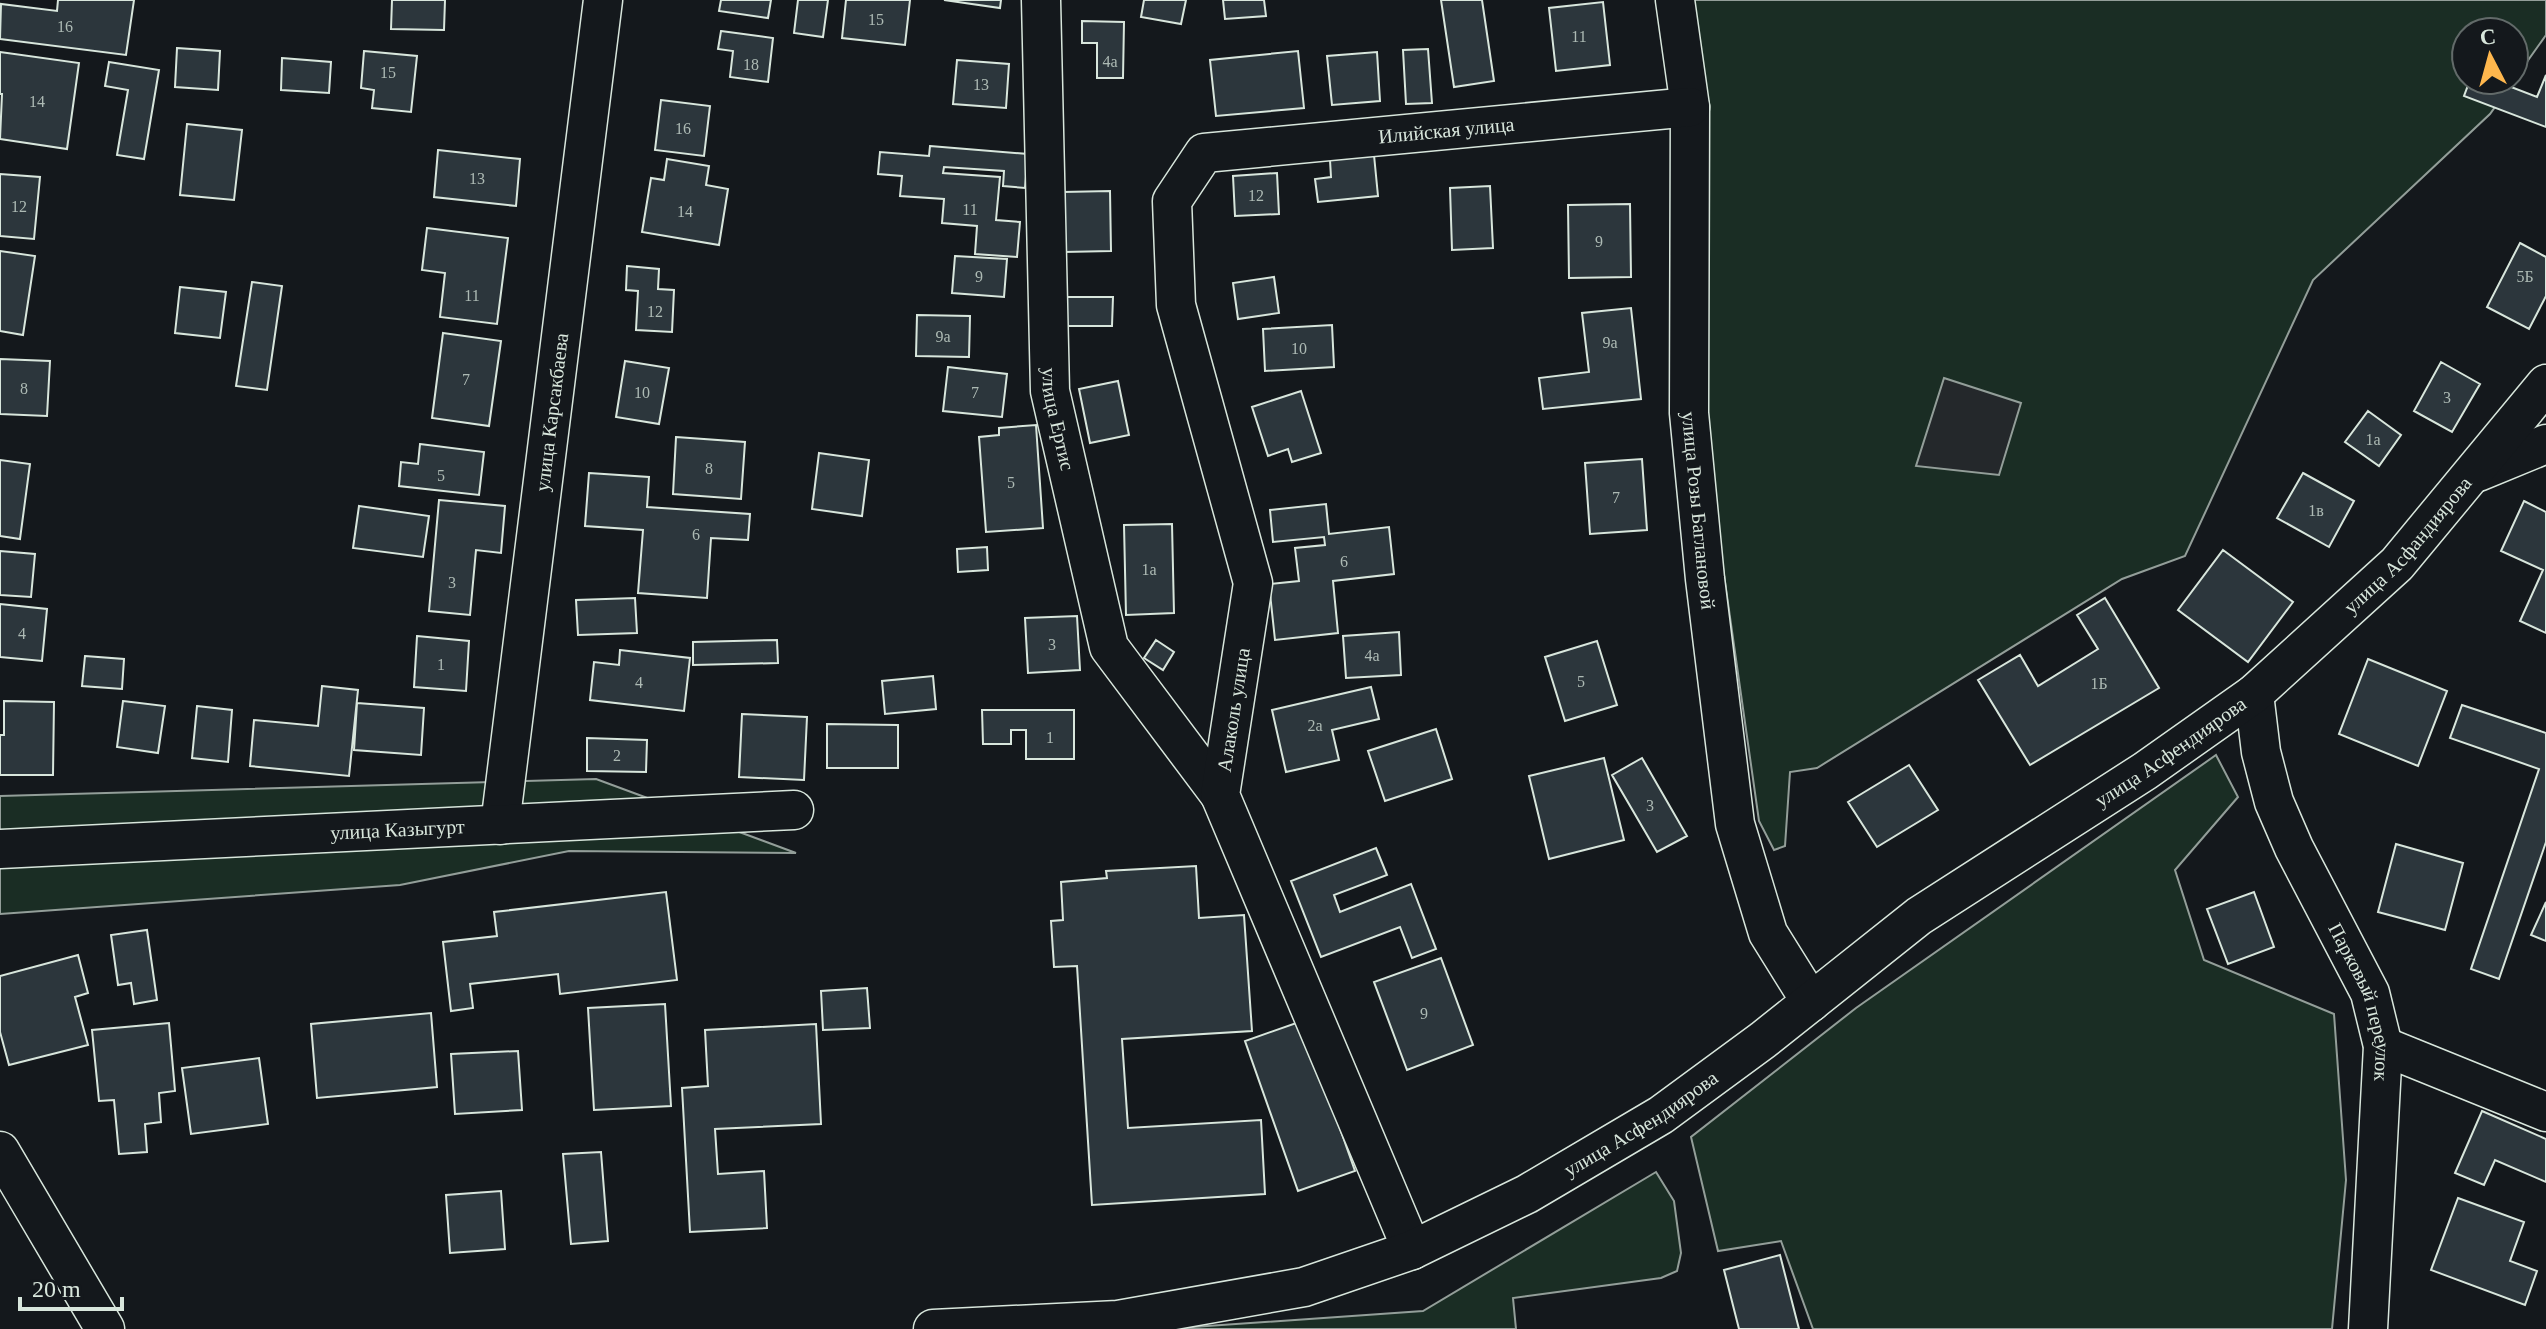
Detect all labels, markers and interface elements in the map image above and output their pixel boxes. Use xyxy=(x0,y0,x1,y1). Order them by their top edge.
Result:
house number: 15 xyxy=(868,11,884,28)
north arrow xyxy=(2450,16,2530,96)
house number: 16 xyxy=(57,18,73,35)
text: С xyxy=(2479,23,2497,50)
house number: 11 xyxy=(1571,28,1587,45)
house number: 4а xyxy=(1102,53,1118,70)
house number: 18 xyxy=(743,56,759,73)
house number: 15 xyxy=(380,64,396,81)
house number: 13 xyxy=(973,76,989,93)
house number: 14 xyxy=(29,93,45,110)
street label: Илийская улица xyxy=(1377,113,1515,147)
house number: 16 xyxy=(675,120,691,137)
house number: 13 xyxy=(469,170,485,187)
house number: 12 xyxy=(1248,187,1264,204)
house number: 12 xyxy=(11,198,27,215)
house number: 11 xyxy=(962,201,978,218)
house number: 14 xyxy=(677,203,693,220)
house number: 9 xyxy=(1595,233,1603,250)
house number: 9 xyxy=(975,268,983,285)
house number: 5Б xyxy=(2516,268,2534,285)
house number: 11 xyxy=(464,287,480,304)
house number: 12 xyxy=(647,303,663,320)
house number: 9а xyxy=(935,328,951,345)
street label: улица Карсакбаева xyxy=(531,332,572,493)
house number: 9а xyxy=(1602,334,1618,351)
house number: 10 xyxy=(1291,340,1307,357)
street label: улица Ертис xyxy=(1037,367,1079,473)
house number: 7 xyxy=(462,371,470,388)
house number: 8 xyxy=(20,380,28,397)
house number: 10 xyxy=(634,384,650,401)
house number: 7 xyxy=(971,384,979,401)
house number: 3 xyxy=(2443,389,2451,406)
street label: улица Розы Баглановой xyxy=(1677,411,1720,611)
house number: 1а xyxy=(2365,431,2381,448)
house number: 8 xyxy=(705,460,713,477)
house number: 5 xyxy=(437,467,445,484)
street label: улица Асфандиярова xyxy=(2339,472,2476,619)
house number: 5 xyxy=(1007,474,1015,491)
house number: 7 xyxy=(1612,489,1620,506)
house number: 1в xyxy=(2308,502,2324,519)
house number: 6 xyxy=(692,526,700,543)
house number: 6 xyxy=(1340,553,1348,570)
house number: 1а xyxy=(1141,561,1157,578)
house number: 3 xyxy=(448,574,456,591)
house number: 4 xyxy=(18,625,26,642)
house number: 3 xyxy=(1048,636,1056,653)
street label: Алаколь улица xyxy=(1213,646,1254,773)
house number: 4а xyxy=(1364,647,1380,664)
house number: 1 xyxy=(437,656,445,673)
house number: 5 xyxy=(1577,673,1585,690)
house number: 4 xyxy=(635,674,643,691)
house number: 1Б xyxy=(2090,675,2108,692)
street label: улица Асфендиярова xyxy=(2091,692,2250,812)
house number: 2а xyxy=(1307,717,1323,734)
house number: 1 xyxy=(1046,729,1054,746)
house number: 2 xyxy=(613,747,621,764)
house number: 3 xyxy=(1646,797,1654,814)
street label: улица Казыгурт xyxy=(330,815,465,845)
street label: Парковый переулок xyxy=(2324,919,2394,1082)
house number: 9 xyxy=(1420,1005,1428,1022)
street label: улица Асфендиярова xyxy=(1560,1066,1722,1182)
scale bar xyxy=(20,1261,122,1311)
text: 20 m xyxy=(32,1276,81,1302)

